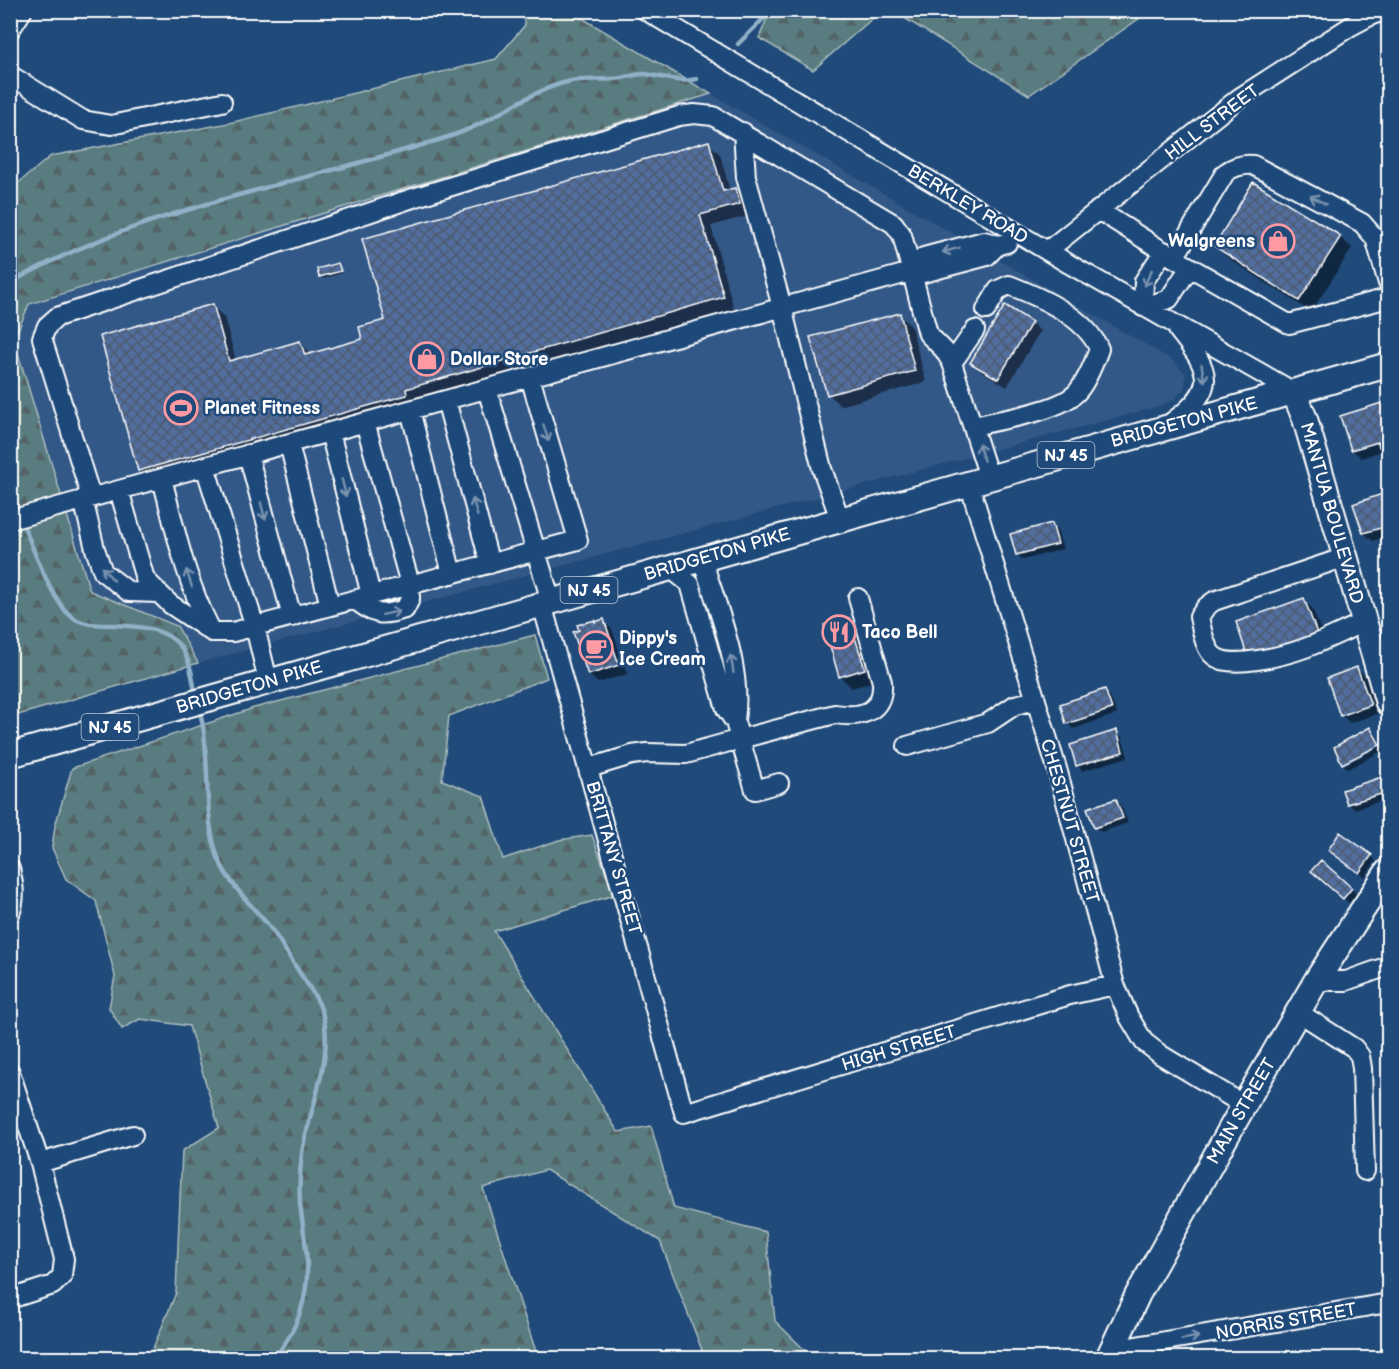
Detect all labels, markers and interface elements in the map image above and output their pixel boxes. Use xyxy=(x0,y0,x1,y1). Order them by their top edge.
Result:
street label: HILL STREET xyxy=(1161,80,1264,165)
street label: BERKLEY ROAD xyxy=(904,160,1032,249)
one-way arrow xyxy=(1310,194,1328,205)
shop icon: Walgreens xyxy=(1260,223,1296,259)
place label: Walgreens xyxy=(1168,231,1255,252)
one-way arrow xyxy=(942,244,961,256)
one-way arrow xyxy=(1142,268,1154,286)
shop icon: Dollar Store xyxy=(409,341,445,377)
place label: Dollar Store xyxy=(450,349,548,370)
one-way arrow xyxy=(1198,363,1209,382)
sports icon: Planet Fitness xyxy=(163,390,199,426)
street label: BRIDGETON PIKE xyxy=(1108,393,1260,452)
place label: Planet Fitness xyxy=(204,398,320,419)
street label: MANTUA BOULEVARD xyxy=(1296,420,1367,606)
one-way arrow xyxy=(541,423,552,442)
road number: NJ 45 xyxy=(1038,442,1094,468)
one-way arrow xyxy=(975,443,986,462)
one-way arrow xyxy=(339,479,351,498)
one-way arrow xyxy=(468,498,480,517)
one-way arrow xyxy=(258,501,270,520)
street label: BRIDGETON PIKE xyxy=(642,524,793,585)
one-way arrow xyxy=(101,566,115,581)
one-way arrow xyxy=(183,569,194,588)
road number: NJ 45 xyxy=(560,577,618,603)
one-way arrow xyxy=(381,606,400,618)
restaurant icon: Taco Bell xyxy=(821,614,857,650)
place label: Taco Bell xyxy=(862,622,938,643)
place label: Dippy's Ice Cream xyxy=(619,628,706,670)
cafe icon: Dippy's Ice Cream xyxy=(578,630,614,666)
one-way arrow xyxy=(726,655,737,674)
street label: BRIDGETON PIKE xyxy=(174,657,325,718)
road number: NJ 45 xyxy=(82,714,138,740)
street label: CHESTNUT STREET xyxy=(1036,737,1103,906)
street label: BRITTANY STREET xyxy=(582,779,646,938)
street label: HIGH STREET xyxy=(839,1021,959,1076)
street label: MAIN STREET xyxy=(1203,1054,1280,1168)
street label: NORRIS STREET xyxy=(1214,1299,1358,1344)
one-way arrow xyxy=(1180,1332,1200,1343)

